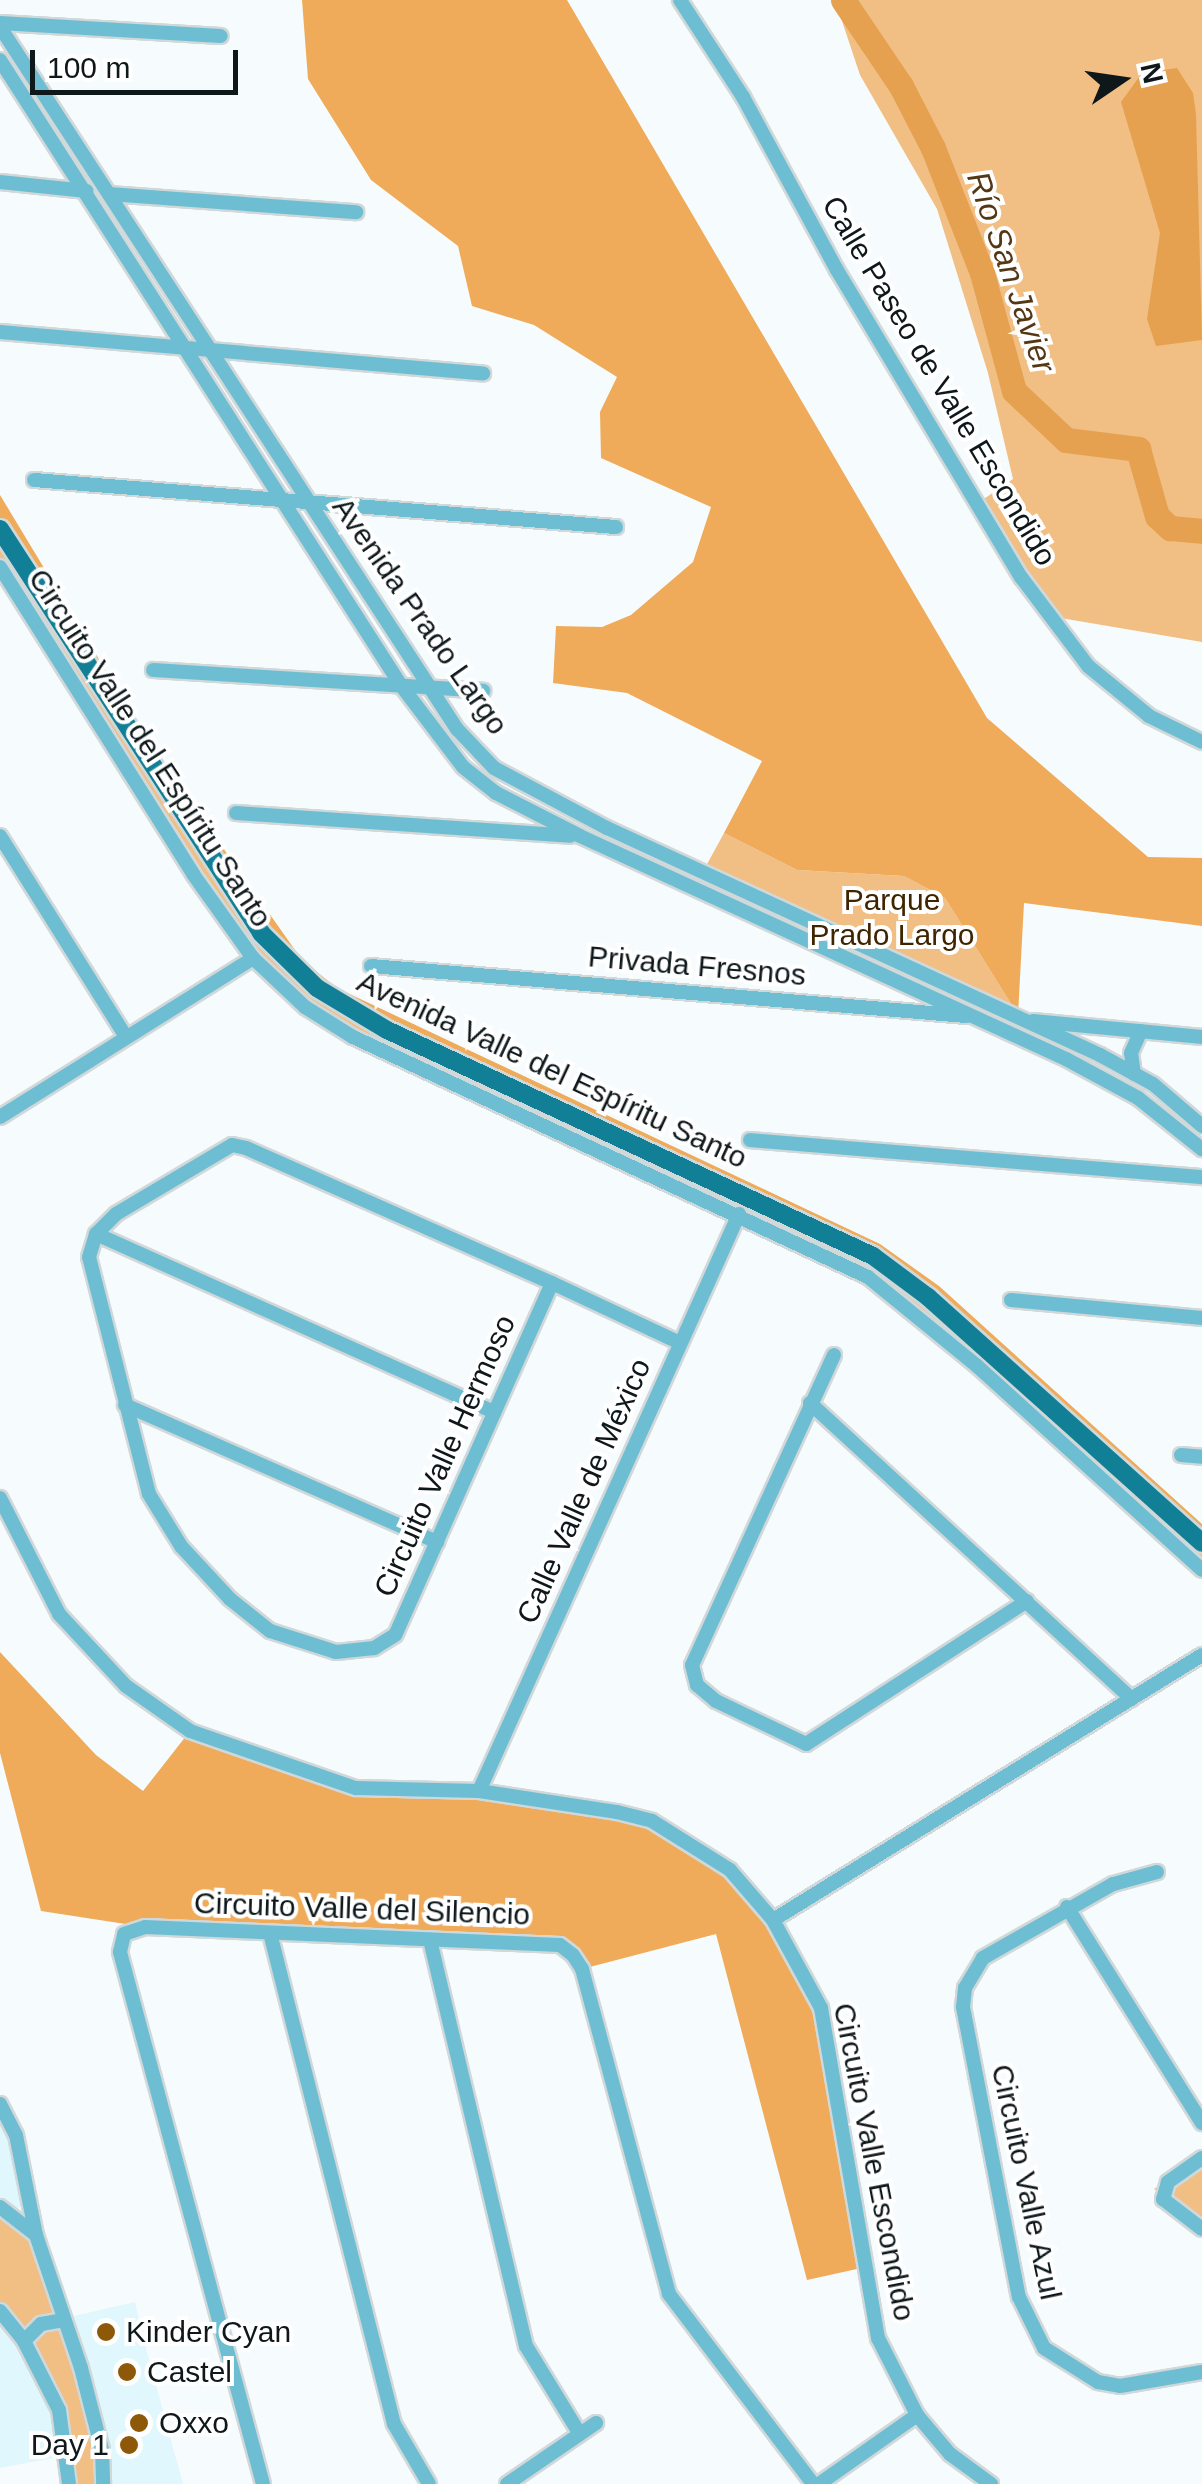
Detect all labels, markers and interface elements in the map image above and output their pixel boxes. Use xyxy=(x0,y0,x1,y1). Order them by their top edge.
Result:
scale bar xyxy=(35,30,242,92)
north arrow xyxy=(1072,30,1172,130)
text: 100 m xyxy=(47,51,130,84)
text: N xyxy=(1134,60,1169,86)
water label: Río San Javier xyxy=(959,167,1063,377)
street label: Calle Paseo de Valle Escondido xyxy=(814,190,1064,572)
street label: Avenida Prado Largo xyxy=(325,490,515,742)
street label: Circuito Valle del Espíritu Santo xyxy=(21,562,279,934)
park label: Parque Prado Largo xyxy=(809,882,975,952)
street label: Privada Fresnos xyxy=(587,939,807,993)
street label: Avenida Valle del Espíritu Santo xyxy=(351,964,753,1176)
street label: Circuito Valle Hermoso xyxy=(367,1310,523,1602)
street label: Calle Valle de México xyxy=(509,1353,659,1629)
street label: Circuito Valle del Silencio xyxy=(193,1885,531,1933)
street label: Circuito Valle Escondido xyxy=(826,2000,922,2324)
street label: Circuito Valle Azul xyxy=(983,2060,1069,2304)
place label: Kinder Cyan xyxy=(126,2314,291,2350)
marker: Kinder Cyan xyxy=(95,2321,117,2343)
place label: Castel xyxy=(147,2354,232,2390)
marker: Castel xyxy=(116,2361,138,2383)
place label: Oxxo xyxy=(159,2405,229,2441)
marker: Oxxo xyxy=(128,2412,150,2434)
place label: Day 1 xyxy=(31,2427,109,2463)
marker: Day 1 xyxy=(118,2434,140,2456)

